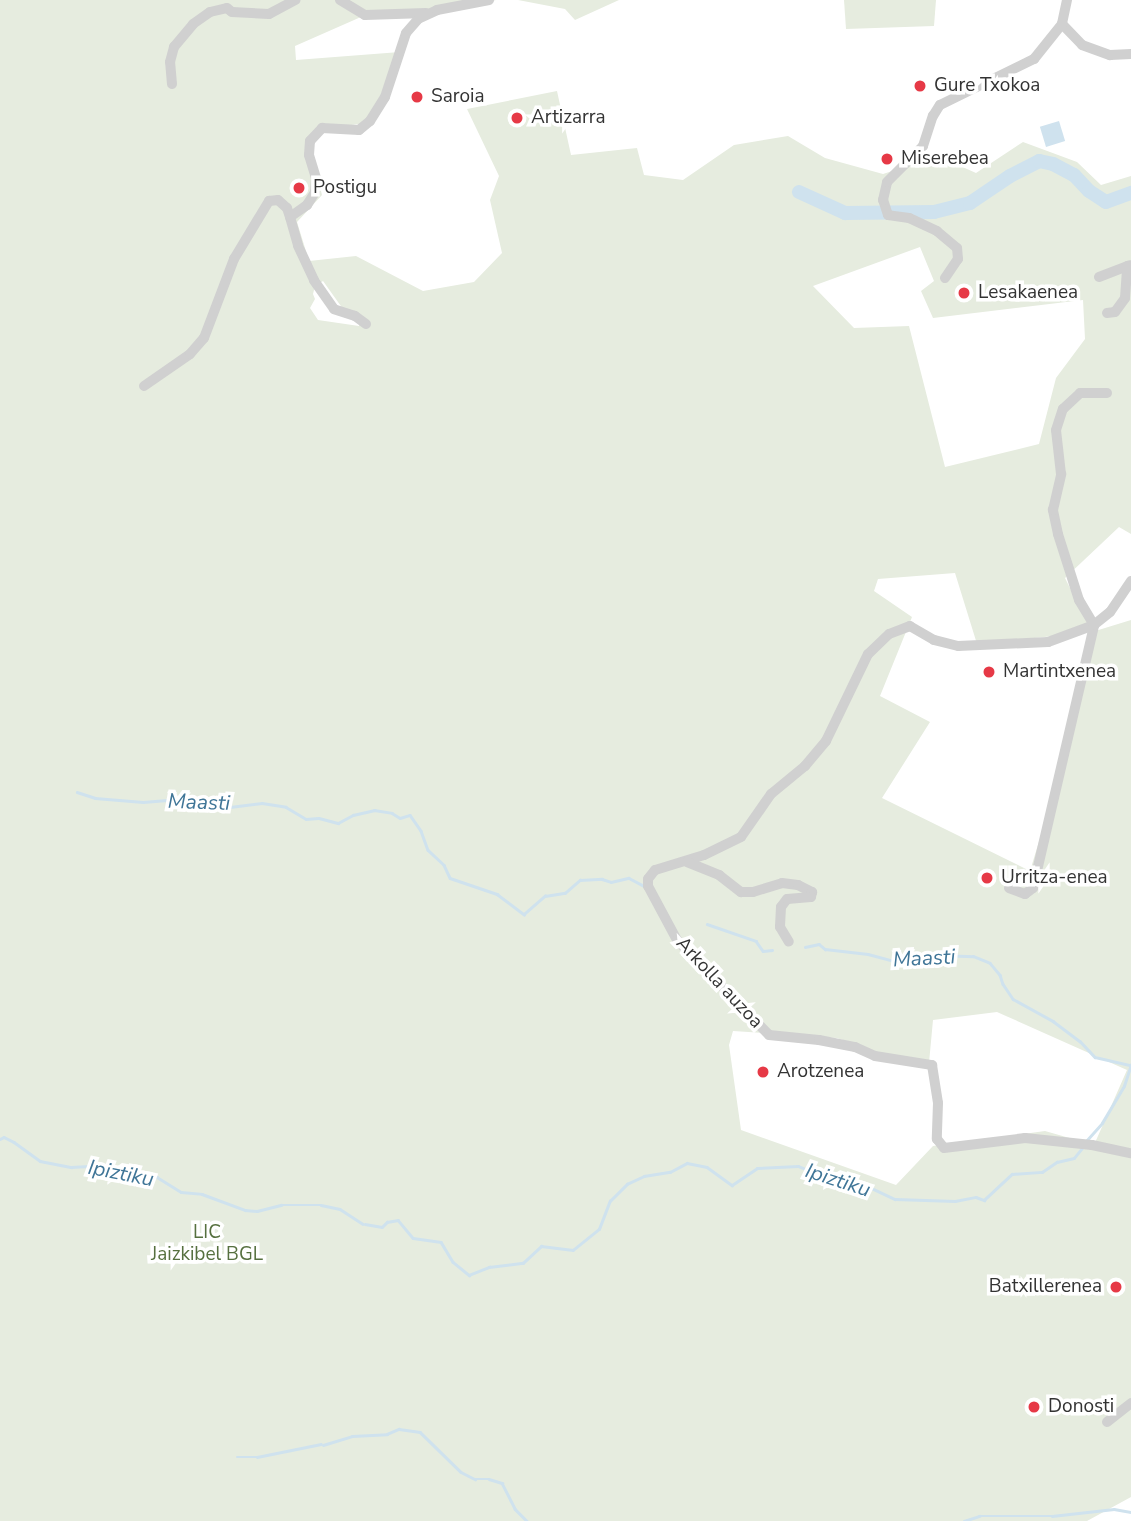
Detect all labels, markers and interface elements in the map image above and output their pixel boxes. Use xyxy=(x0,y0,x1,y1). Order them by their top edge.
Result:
place label: Gure Txokoa xyxy=(934,75,1040,97)
marker: Gure Txokoa xyxy=(912,78,928,94)
place label: Saroia xyxy=(431,86,484,108)
marker: Saroia xyxy=(409,89,425,105)
place label: Artizarra xyxy=(531,107,606,129)
marker: Artizarra xyxy=(509,110,525,126)
place label: Miserebea xyxy=(901,148,989,170)
marker: Miserebea xyxy=(879,151,895,167)
place label: Postigu xyxy=(313,177,377,199)
marker: Postigu xyxy=(291,180,307,196)
place label: Lesakaenea xyxy=(978,282,1078,304)
marker: Lesakaenea xyxy=(956,285,972,301)
place label: Martintxenea xyxy=(1003,661,1116,683)
marker: Martintxenea xyxy=(981,664,997,680)
water label: Maasti xyxy=(167,788,231,816)
place label: Urritza-enea xyxy=(1001,867,1108,889)
marker: Urritza-enea xyxy=(979,870,995,886)
street label: Arkolla auzoa xyxy=(671,933,767,1033)
water label: Maasti xyxy=(892,944,956,972)
place label: Arotzenea xyxy=(777,1061,864,1083)
marker: Arotzenea xyxy=(755,1064,771,1080)
water label: Ipiztiku xyxy=(86,1154,156,1192)
water label: Ipiztiku xyxy=(802,1158,874,1202)
park label: LIC Jaizkibel BGL xyxy=(151,1222,263,1266)
place label: Batxillerenea xyxy=(989,1276,1102,1298)
marker: Batxillerenea xyxy=(1108,1279,1124,1295)
place label: Donosti xyxy=(1048,1396,1114,1418)
marker: Donosti xyxy=(1026,1399,1042,1415)

